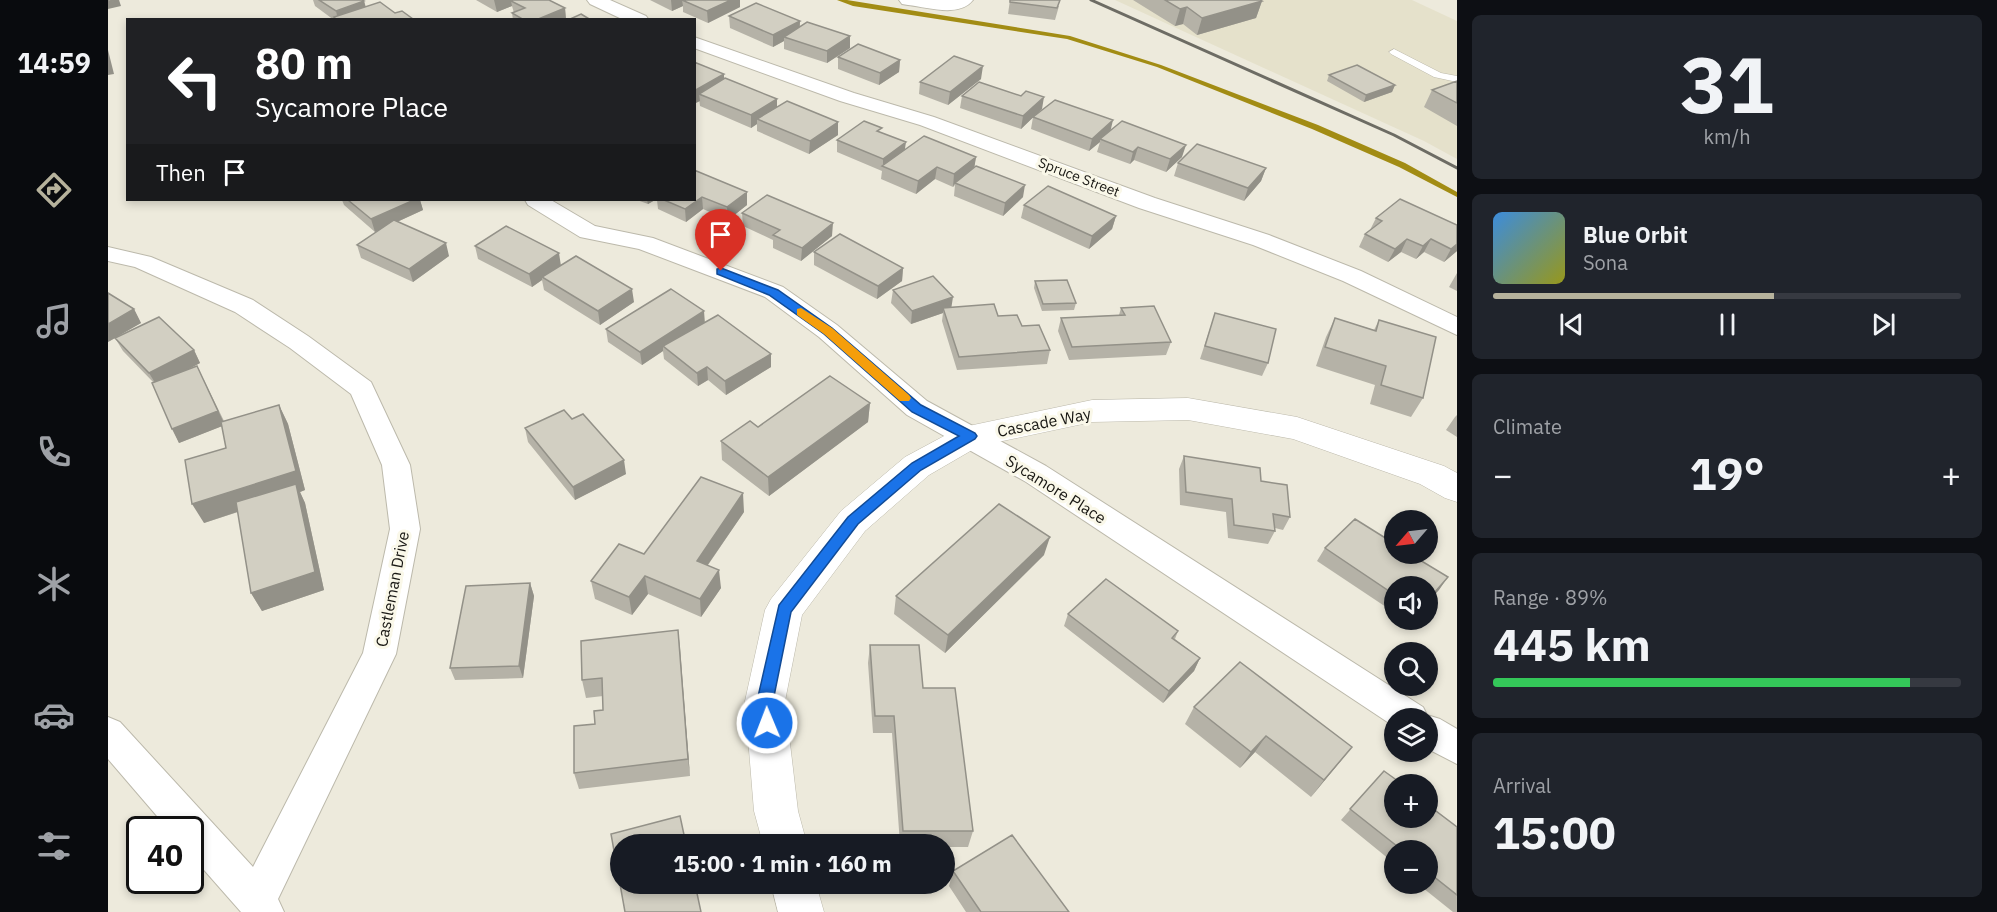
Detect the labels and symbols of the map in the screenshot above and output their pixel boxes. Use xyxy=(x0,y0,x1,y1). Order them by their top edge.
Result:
street label: Spruce Street xyxy=(1036,153,1122,201)
pin xyxy=(695,209,746,271)
street label: Cascade Way xyxy=(995,403,1093,441)
street label: Sycamore Place xyxy=(1002,450,1110,528)
north arrow xyxy=(1384,510,1438,564)
street label: Castleman Drive xyxy=(371,529,413,649)
position arrow xyxy=(735,691,799,755)
speed limit sign: 40 xyxy=(126,816,204,894)

